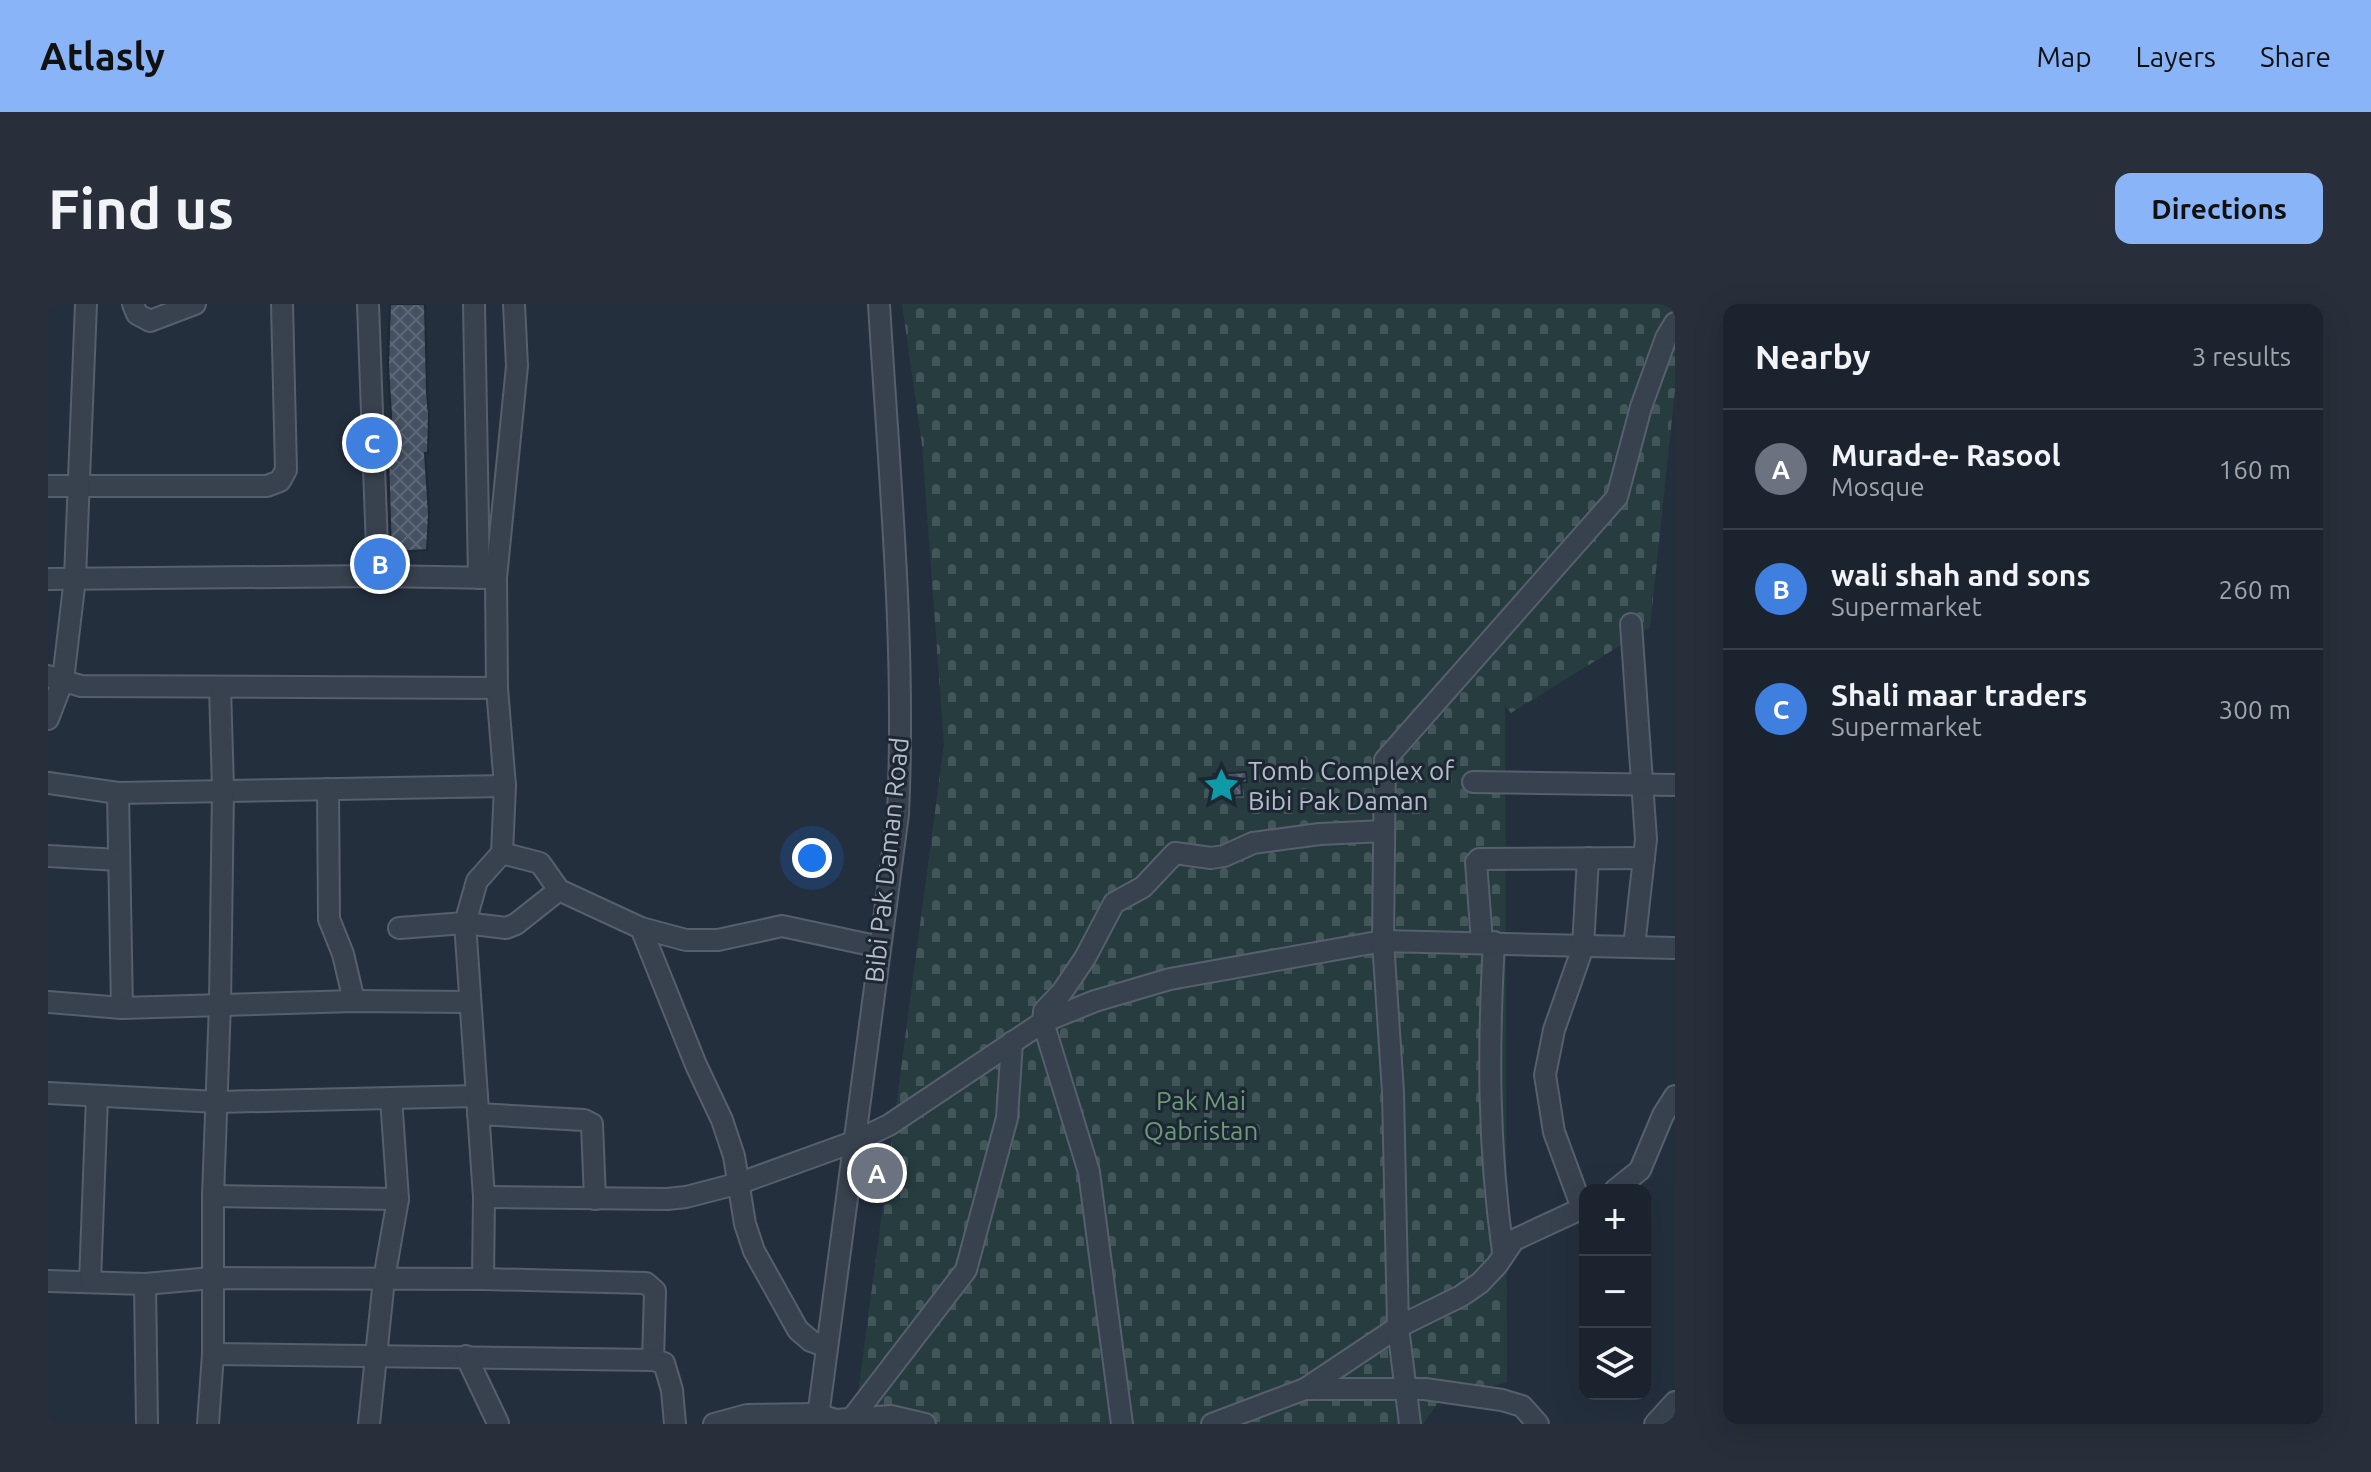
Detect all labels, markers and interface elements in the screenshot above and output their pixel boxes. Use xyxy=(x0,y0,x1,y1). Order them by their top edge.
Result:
text: Atlasly xyxy=(40,35,165,77)
text: Map xyxy=(2036,41,2092,72)
text: Layers xyxy=(2136,41,2216,72)
text: Share xyxy=(2260,41,2331,72)
button: Directions xyxy=(2115,173,2323,244)
text: Find us xyxy=(48,177,234,240)
text: Nearby xyxy=(1755,337,1870,375)
text: 3 results xyxy=(2192,342,2291,371)
pin: C xyxy=(346,413,398,473)
text: Murad-e- Rasool xyxy=(1831,438,2061,472)
text: A xyxy=(1772,455,1790,484)
text: 160 m xyxy=(2219,455,2291,484)
text: Mosque xyxy=(1831,472,1925,501)
pin: B xyxy=(354,534,406,594)
text: wali shah and sons xyxy=(1831,558,2091,592)
text: B xyxy=(1772,575,1790,604)
text: 260 m xyxy=(2219,575,2291,604)
text: Supermarket xyxy=(1831,592,1982,621)
text: Shali maar traders xyxy=(1831,678,2087,712)
text: C xyxy=(1773,695,1789,724)
text: 300 m xyxy=(2219,695,2291,724)
text: Supermarket xyxy=(1831,712,1982,741)
street label: Bibi Pak Daman Road xyxy=(859,736,914,984)
place label: Tomb Complex of Bibi Pak Daman xyxy=(1248,756,1455,815)
place icon: Tomb Complex of Bibi Pak Daman xyxy=(1203,767,1241,805)
your location xyxy=(792,838,832,878)
park label: Pak Mai Qabristan xyxy=(1144,1086,1258,1145)
pin: A xyxy=(851,1143,903,1203)
map controls xyxy=(1579,1184,1651,1400)
button: + xyxy=(1579,1184,1651,1256)
button: − xyxy=(1579,1256,1651,1328)
button: layers xyxy=(1579,1328,1651,1400)

